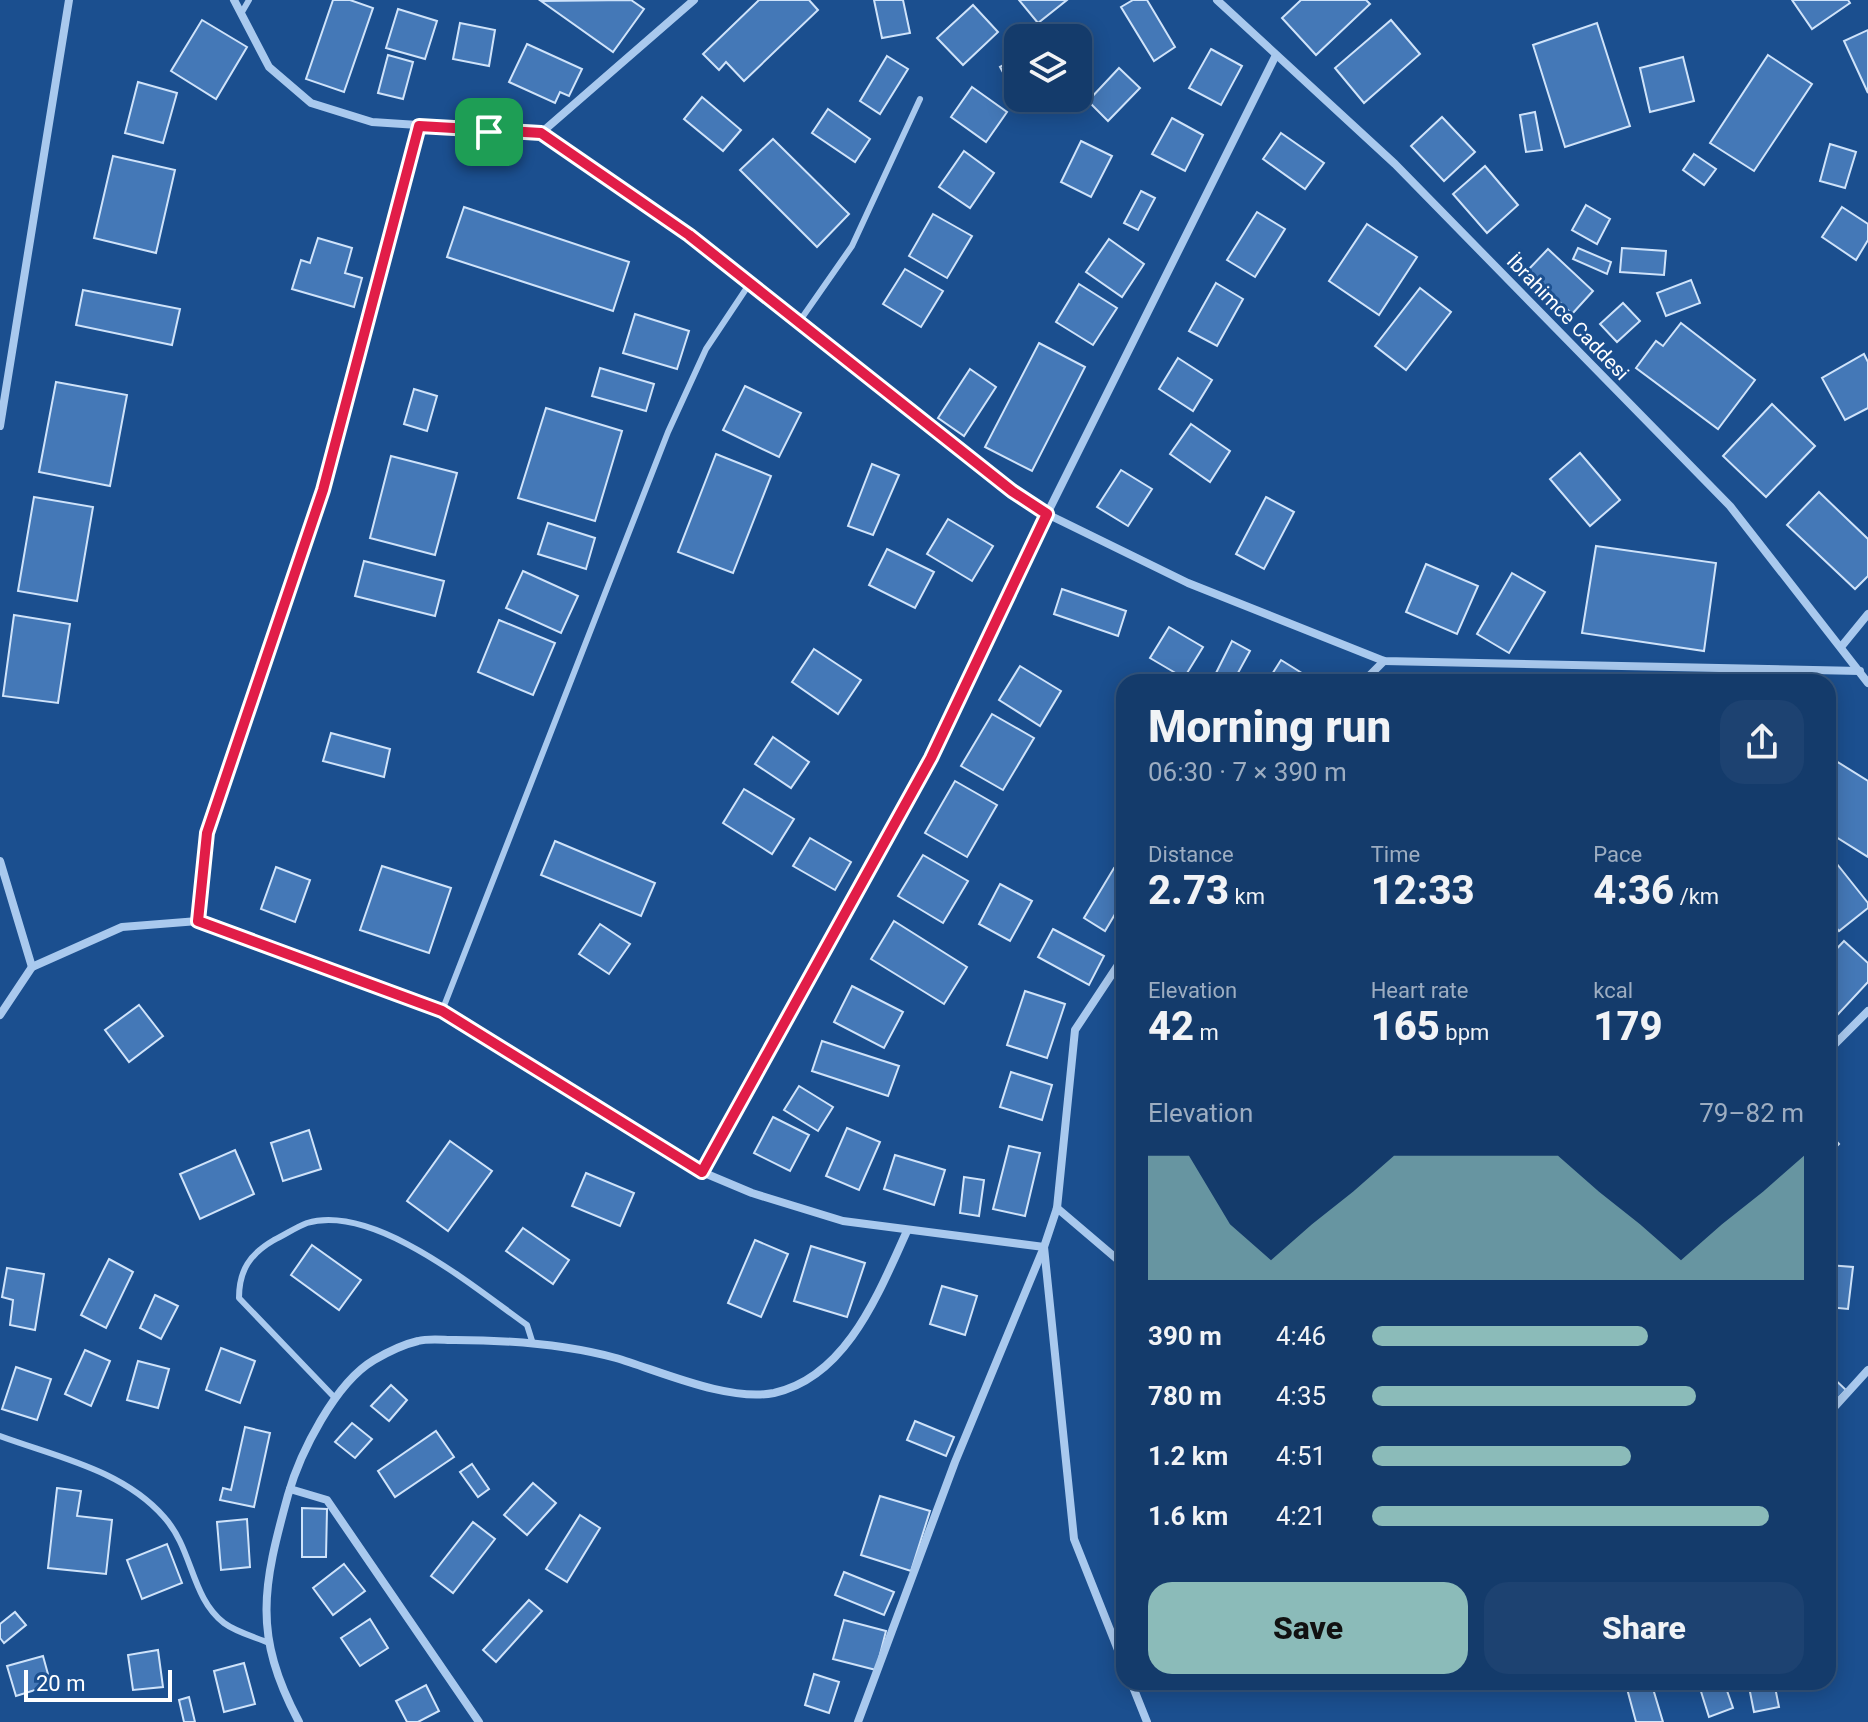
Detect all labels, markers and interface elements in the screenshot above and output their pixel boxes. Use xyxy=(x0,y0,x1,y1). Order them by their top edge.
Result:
map controls xyxy=(1004,24,1092,112)
button: layers xyxy=(1004,24,1092,112)
pin xyxy=(455,98,523,166)
icon: arrive xyxy=(467,110,511,154)
street label: İbrahimce Caddesi xyxy=(1502,249,1634,385)
button: share xyxy=(1720,700,1804,784)
text: Morning run xyxy=(1148,701,1391,753)
text: 06:30 · 7 × 390 m xyxy=(1148,757,1347,787)
text: Distance xyxy=(1148,842,1234,867)
text: Time xyxy=(1371,842,1420,867)
text: Pace xyxy=(1593,842,1642,867)
text: 2.73 xyxy=(1148,867,1229,914)
text: 12:33 xyxy=(1371,867,1475,914)
text: 4:36 xyxy=(1593,867,1674,914)
text: km xyxy=(1229,884,1265,909)
text: /km xyxy=(1674,884,1719,909)
text: Elevation xyxy=(1148,978,1237,1003)
text: Heart rate xyxy=(1371,978,1469,1003)
text: kcal xyxy=(1593,978,1633,1003)
text: 42 xyxy=(1148,1003,1194,1050)
text: 165 xyxy=(1371,1003,1440,1050)
text: 179 xyxy=(1593,1003,1663,1050)
text: m xyxy=(1194,1020,1219,1045)
text: bpm xyxy=(1440,1020,1489,1045)
text: Elevation xyxy=(1148,1098,1253,1128)
text: 79–82 m xyxy=(1699,1098,1804,1128)
text: 390 m xyxy=(1148,1321,1222,1351)
text: 4:46 xyxy=(1276,1321,1326,1351)
text: 780 m xyxy=(1148,1381,1222,1411)
text: 4:35 xyxy=(1276,1381,1326,1411)
text: 1.2 km xyxy=(1148,1441,1228,1471)
text: 4:51 xyxy=(1276,1441,1326,1471)
text: 1.6 km xyxy=(1148,1501,1228,1531)
text: 4:21 xyxy=(1276,1501,1326,1531)
button: Save xyxy=(1148,1582,1468,1674)
button: Share xyxy=(1484,1582,1804,1674)
scale bar xyxy=(24,1666,172,1702)
text: 20 m xyxy=(36,1671,85,1696)

